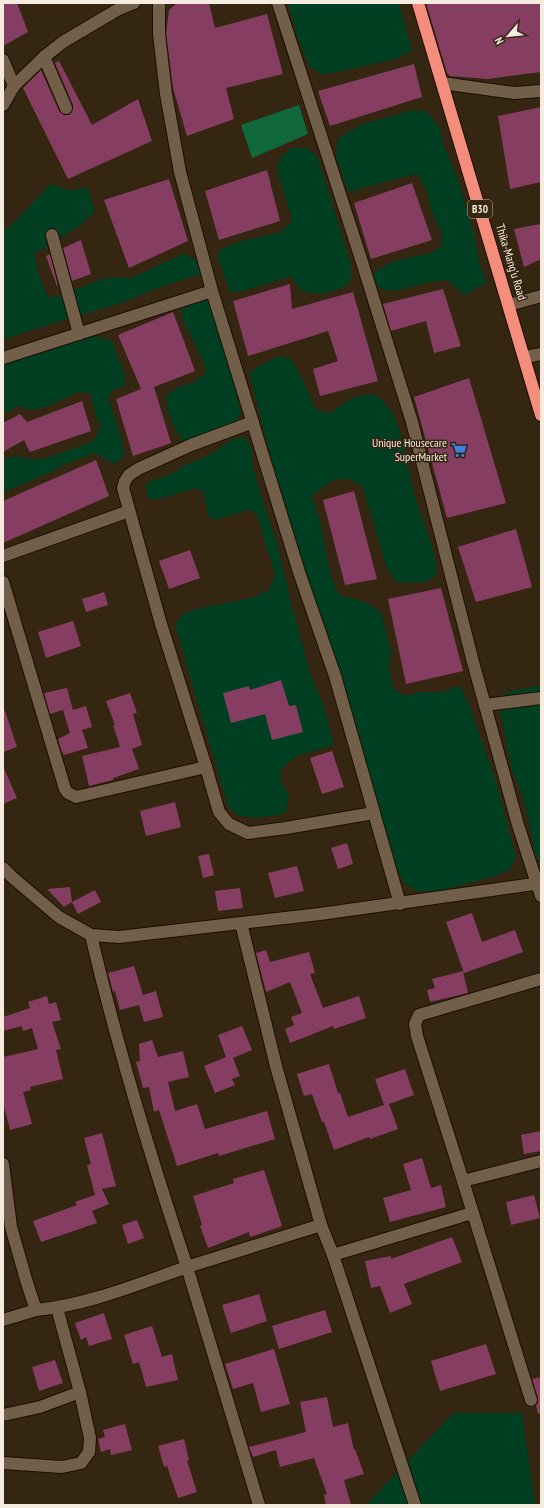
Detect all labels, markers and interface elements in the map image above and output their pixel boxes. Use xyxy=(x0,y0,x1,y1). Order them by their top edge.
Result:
north arrow xyxy=(488,16,528,56)
text: N xyxy=(492,35,507,47)
road number: B30 xyxy=(468,200,492,218)
street label: Thika-Mang'u Road xyxy=(493,222,530,302)
place label: Unique Housecare SuperMarket xyxy=(372,435,448,464)
supermarket icon: Unique Housecare SuperMarket xyxy=(450,441,468,459)

